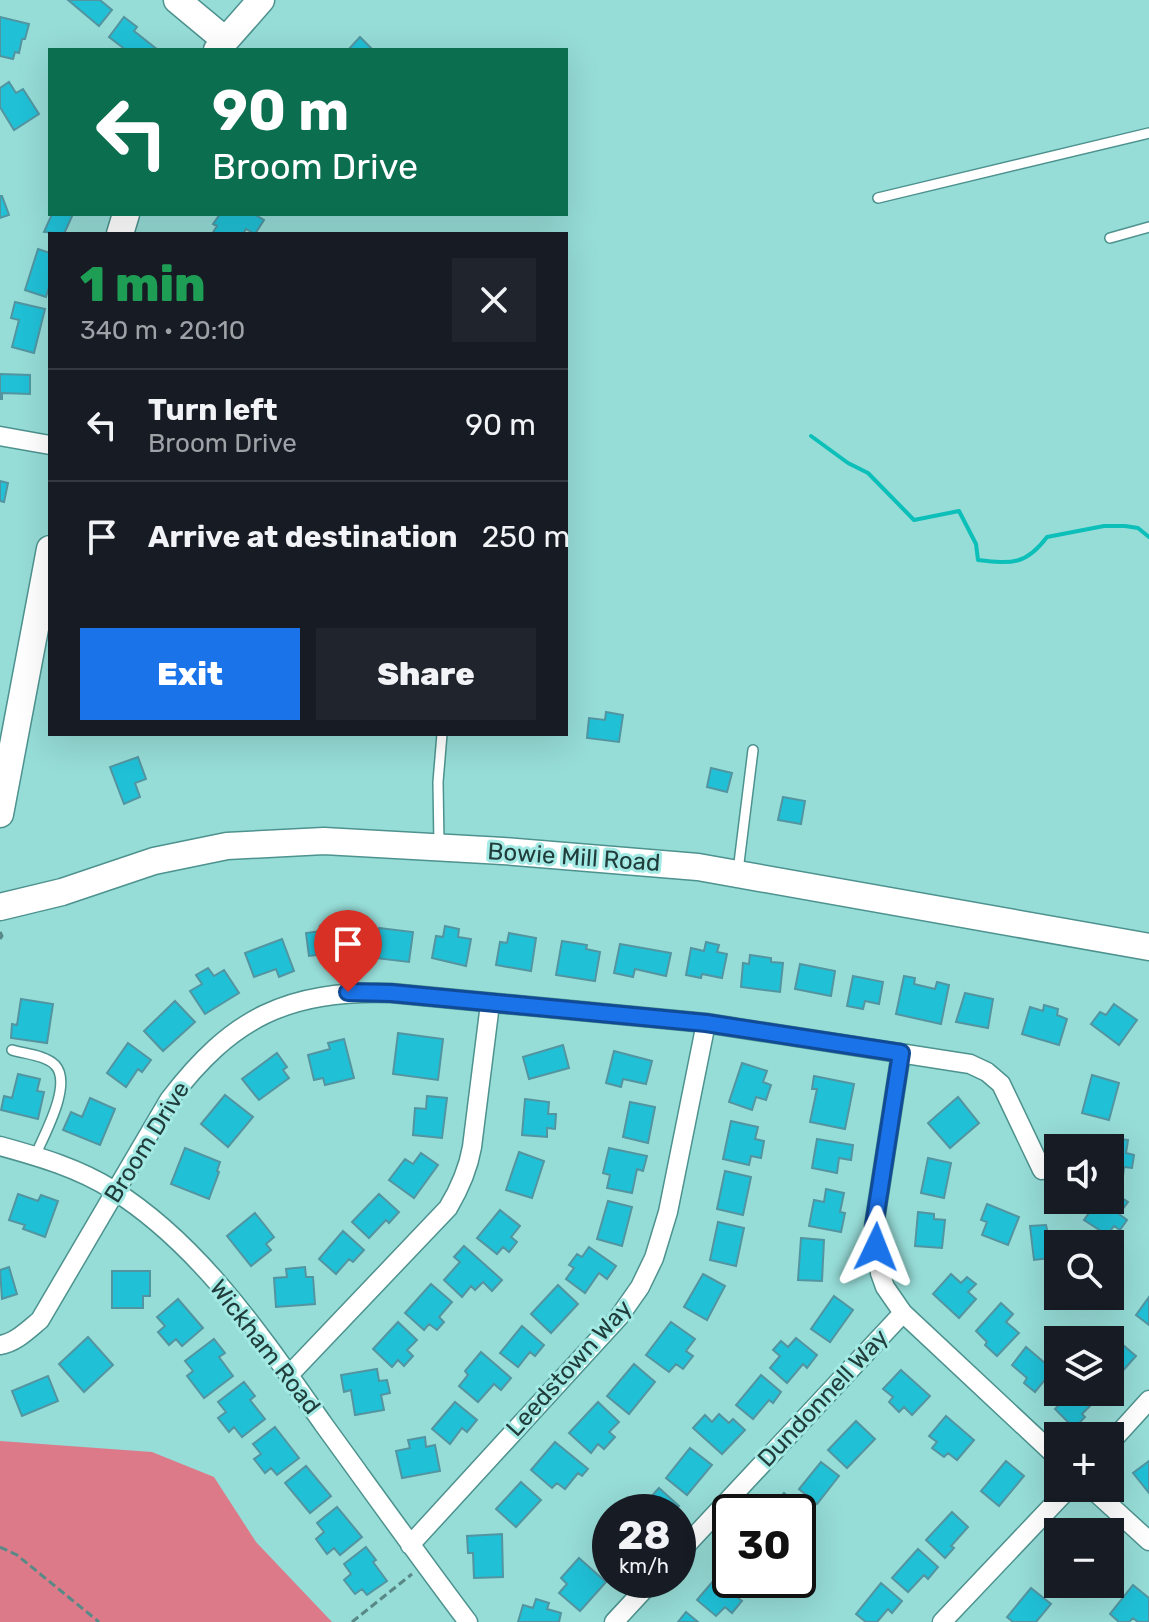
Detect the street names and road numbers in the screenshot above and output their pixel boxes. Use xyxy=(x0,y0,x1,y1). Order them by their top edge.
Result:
street label: Bowie Mill Road xyxy=(487,837,661,877)
street label: Broom Drive xyxy=(99,1076,195,1208)
street label: Wickham Road xyxy=(204,1274,326,1420)
street label: Leedstown Way xyxy=(500,1294,638,1442)
street label: Dundonnell Way xyxy=(752,1323,894,1473)

